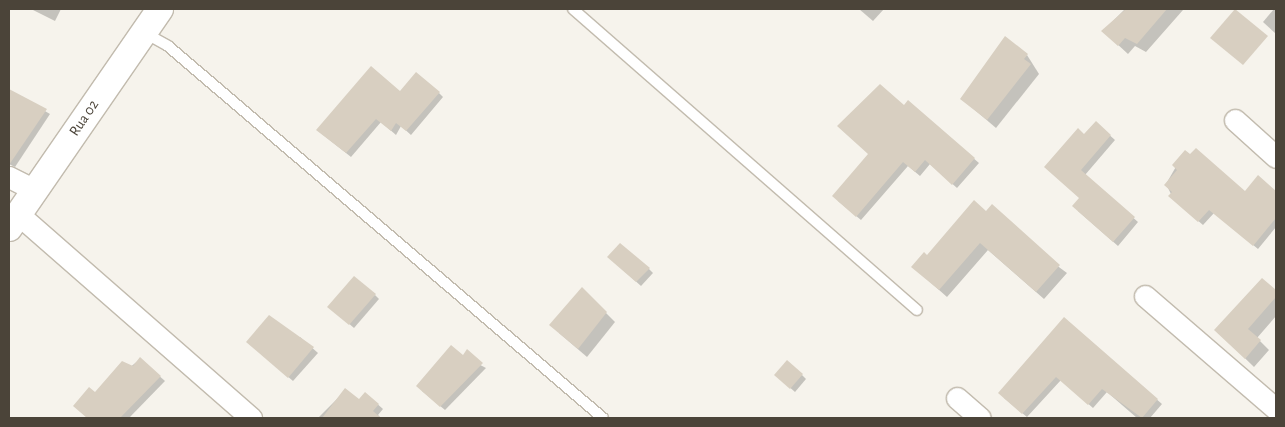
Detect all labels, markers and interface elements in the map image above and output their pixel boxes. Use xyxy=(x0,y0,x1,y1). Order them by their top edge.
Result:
street label: Rua 02 xyxy=(65,96,103,140)

